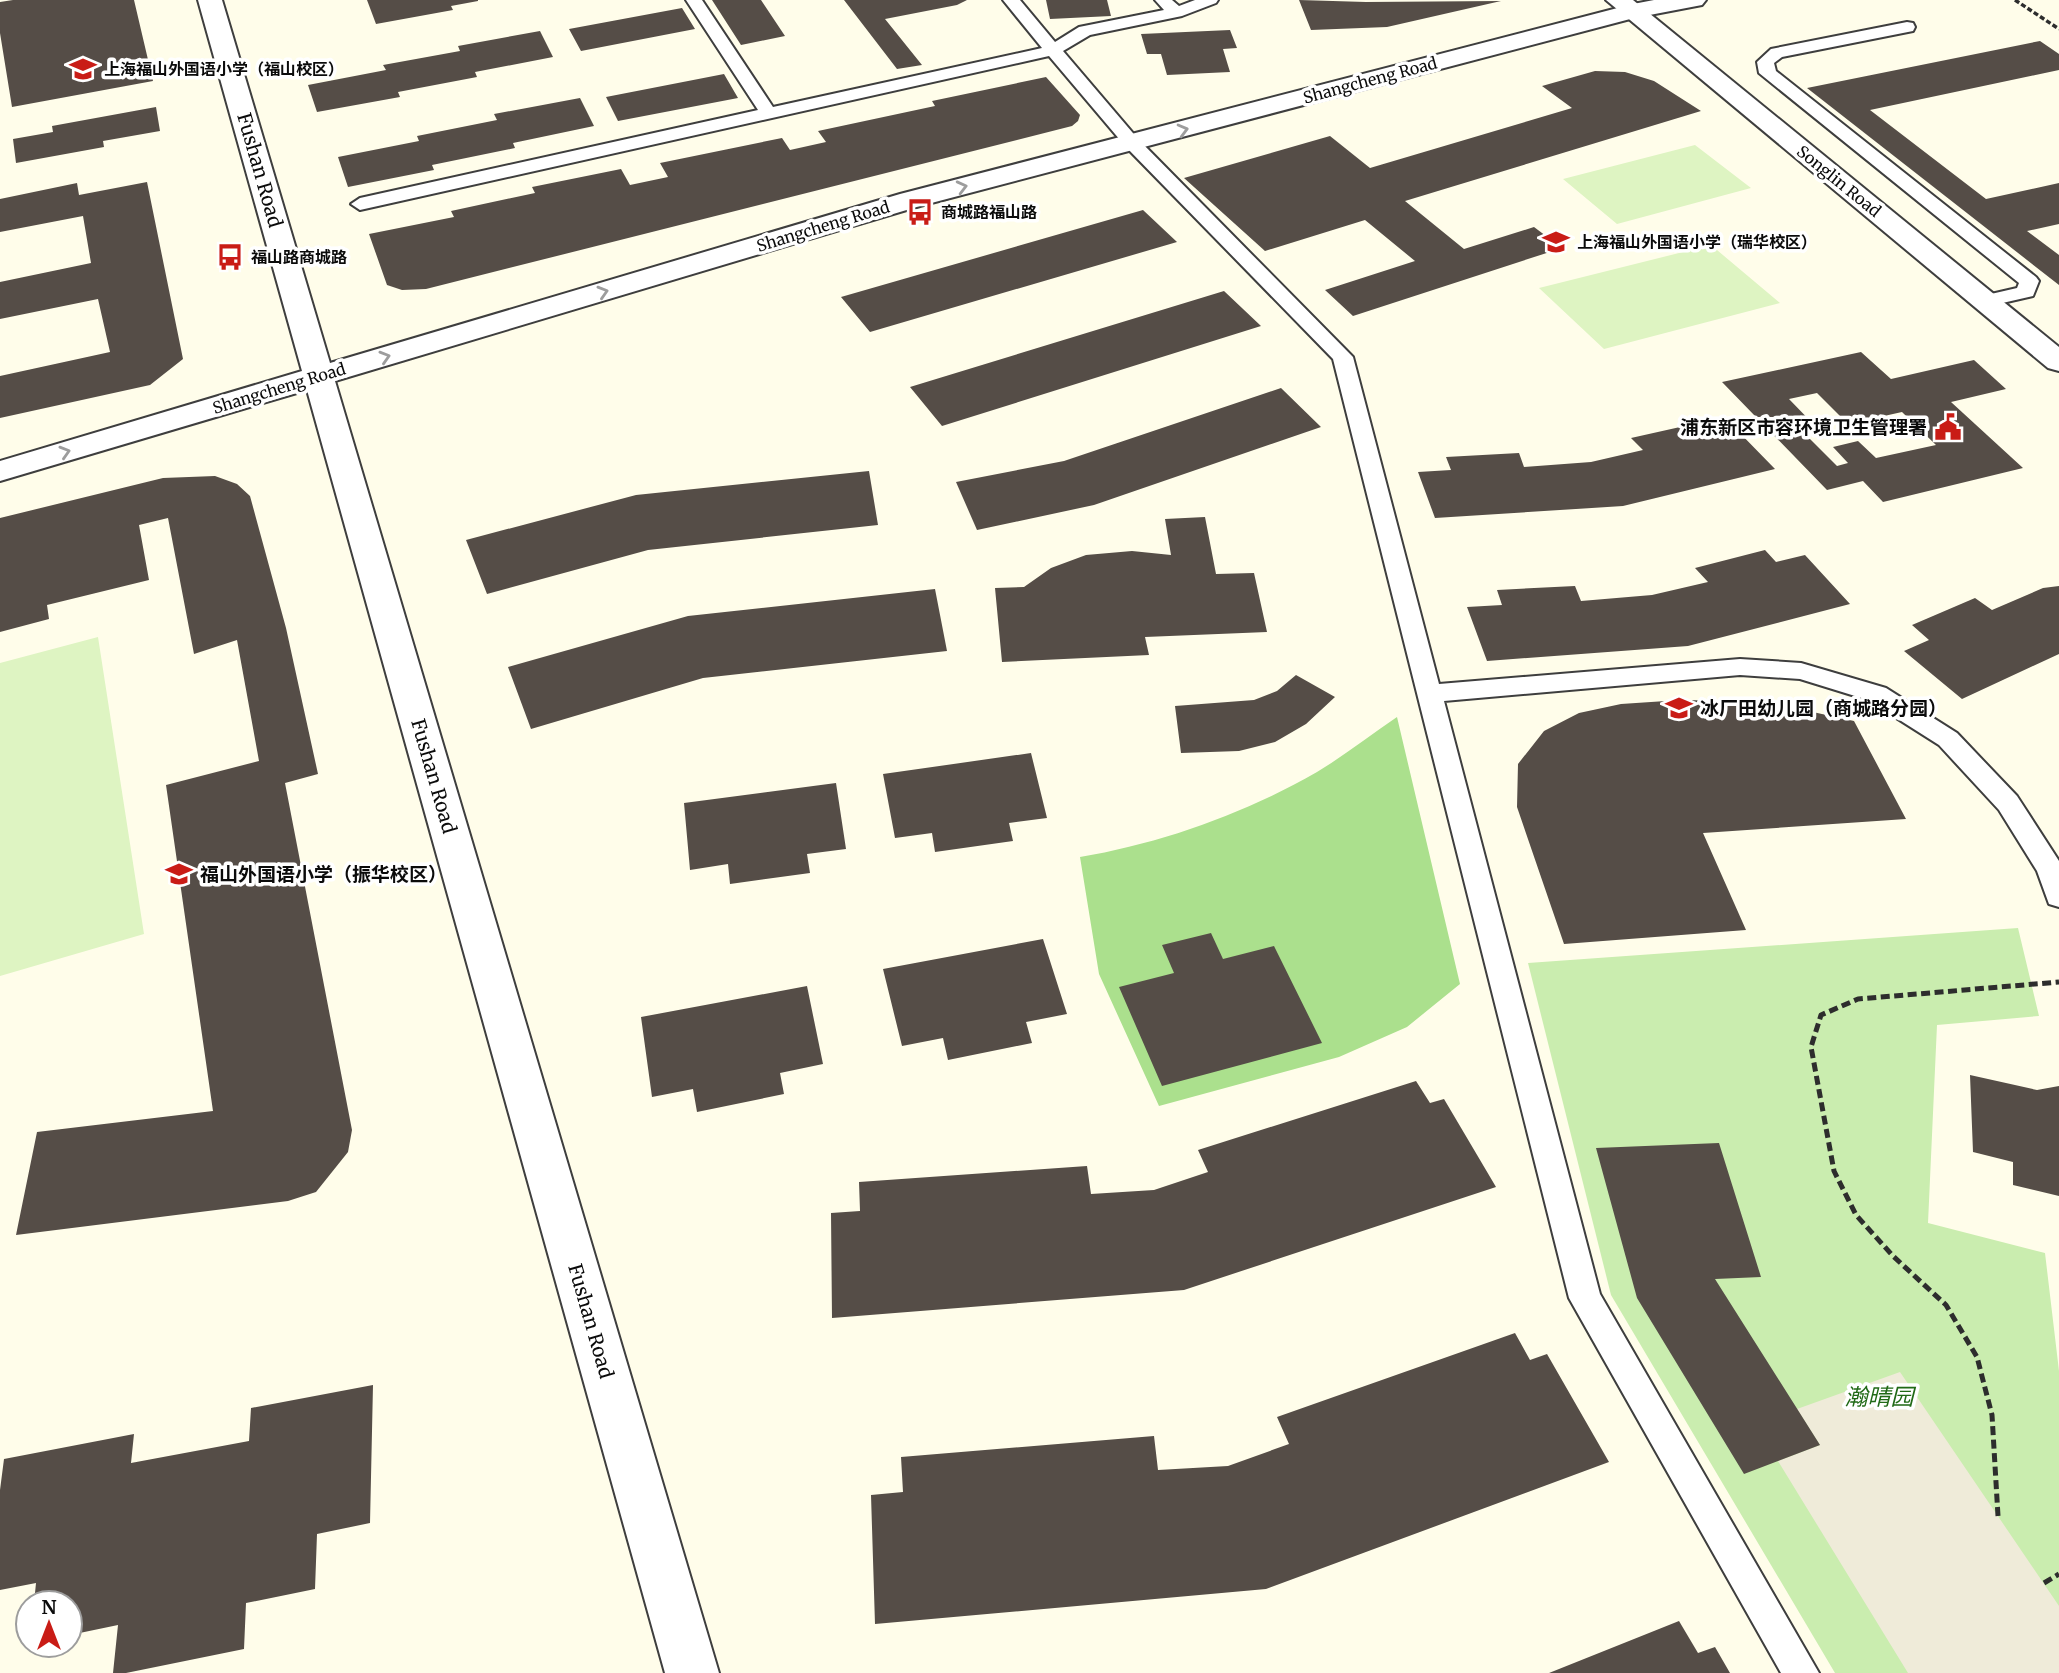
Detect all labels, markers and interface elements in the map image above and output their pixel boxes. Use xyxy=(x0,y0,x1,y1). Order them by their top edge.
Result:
street label: Shangcheng Road xyxy=(1301,52,1440,108)
school or university icon: 上海福山外国语小学（福山校区） xyxy=(68,54,98,84)
place label: 上海福山外国语小学（福山校区） xyxy=(104,59,344,79)
street label: Fushan Road xyxy=(232,110,288,230)
one-way arrow xyxy=(1176,124,1188,138)
street label: Songlin Road xyxy=(1793,141,1885,221)
one-way arrow xyxy=(956,181,968,195)
street label: Shangcheng Road xyxy=(754,196,892,256)
bus stop icon: 商城路福山路 xyxy=(905,197,935,227)
place label: 商城路福山路 xyxy=(941,202,1037,222)
school or university icon: 上海福山外国语小学（瑞华校区） xyxy=(1541,227,1571,257)
place label: 上海福山外国语小学（瑞华校区） xyxy=(1577,232,1817,252)
bus stop icon: 福山路商城路 xyxy=(215,242,245,272)
place label: 福山路商城路 xyxy=(251,247,347,267)
one-way arrow xyxy=(597,285,609,300)
one-way arrow xyxy=(379,350,391,365)
street label: Shangcheng Road xyxy=(210,358,348,418)
public building icon: 浦东新区市容环境卫生管理署 xyxy=(1933,412,1963,442)
place label: 浦东新区市容环境卫生管理署 xyxy=(1680,415,1927,439)
one-way arrow xyxy=(59,445,71,460)
school or university icon: 冰厂田幼儿园（商城路分园） xyxy=(1664,693,1694,723)
place label: 冰厂田幼儿园（商城路分园） xyxy=(1700,696,1947,720)
street label: Fushan Road xyxy=(406,716,462,836)
school or university icon: 福山外国语小学（振华校区） xyxy=(164,859,194,889)
place label: 福山外国语小学（振华校区） xyxy=(200,862,447,886)
street label: Fushan Road xyxy=(563,1261,619,1381)
park label: 瀚晴园 xyxy=(1845,1382,1917,1411)
north arrow xyxy=(14,1589,84,1659)
text: N xyxy=(41,1595,57,1619)

